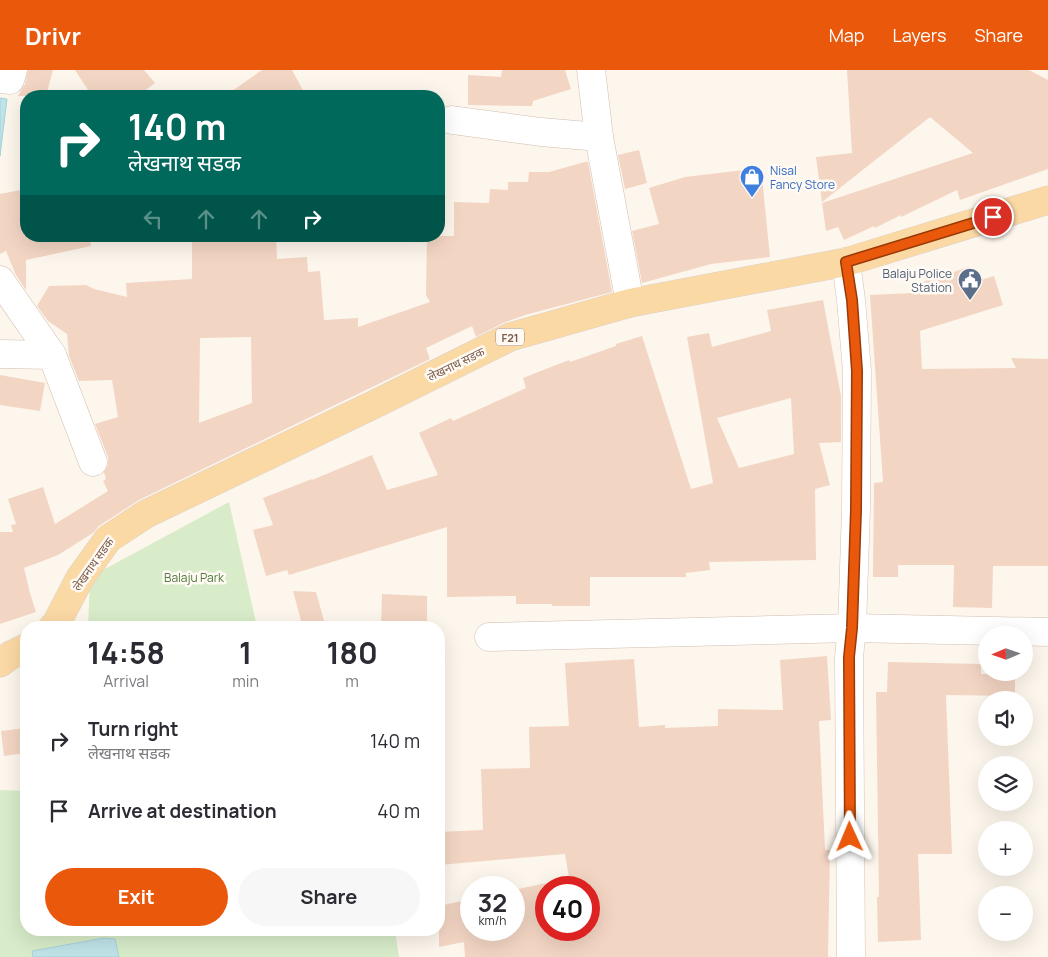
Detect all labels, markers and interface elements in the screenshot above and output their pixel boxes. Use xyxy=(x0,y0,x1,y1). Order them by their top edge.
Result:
text: Drivr xyxy=(25,19,81,52)
text: Map xyxy=(829,23,864,47)
text: Layers xyxy=(892,23,946,47)
text: Share xyxy=(974,23,1023,47)
text: 140 m xyxy=(128,103,226,151)
icon: right xyxy=(45,110,110,175)
text: लेखनाथ सडक xyxy=(128,148,241,178)
place label: Nisal Fancy Store xyxy=(770,162,835,193)
shop icon: Nisal Fancy Store xyxy=(739,164,765,198)
pin xyxy=(972,196,1014,238)
icon: arrive xyxy=(979,203,1007,231)
icon: left xyxy=(139,205,167,233)
icon: ahead xyxy=(192,205,220,233)
icon: ahead xyxy=(245,205,273,233)
icon: right xyxy=(298,205,326,233)
place label: Balaju Police Station xyxy=(883,265,952,296)
public building icon: Balaju Police Station xyxy=(957,267,983,301)
road number: F21 xyxy=(496,328,524,346)
street label: लेखनाथ सडक xyxy=(425,343,488,385)
street label: लेखनाथ सडक xyxy=(68,533,118,594)
park label: Balaju Park xyxy=(164,569,225,586)
north arrow xyxy=(978,626,1032,681)
map controls xyxy=(978,626,1033,941)
text: 14:58 xyxy=(87,632,165,673)
text: 1 xyxy=(239,632,252,673)
text: 180 xyxy=(326,632,378,673)
text: Arrival xyxy=(103,670,149,692)
text: min xyxy=(232,670,259,692)
text: m xyxy=(345,670,359,692)
button: sound xyxy=(978,691,1033,746)
text: Turn right xyxy=(88,716,178,742)
icon: right xyxy=(45,727,73,755)
text: 140 m xyxy=(370,728,420,754)
text: लेखनाथ सडक xyxy=(88,742,170,764)
button: layers xyxy=(978,756,1033,811)
icon: arrive xyxy=(45,797,73,825)
text: Arrive at destination xyxy=(88,798,277,824)
text: 40 m xyxy=(377,798,420,824)
position arrow xyxy=(823,810,875,862)
button: + xyxy=(978,821,1033,876)
button: Exit xyxy=(45,868,228,926)
button: Share xyxy=(238,868,420,926)
speed limit sign: 40 xyxy=(535,876,600,941)
text: 32 xyxy=(478,885,507,920)
button: − xyxy=(978,886,1033,941)
text: km/h xyxy=(479,912,506,929)

